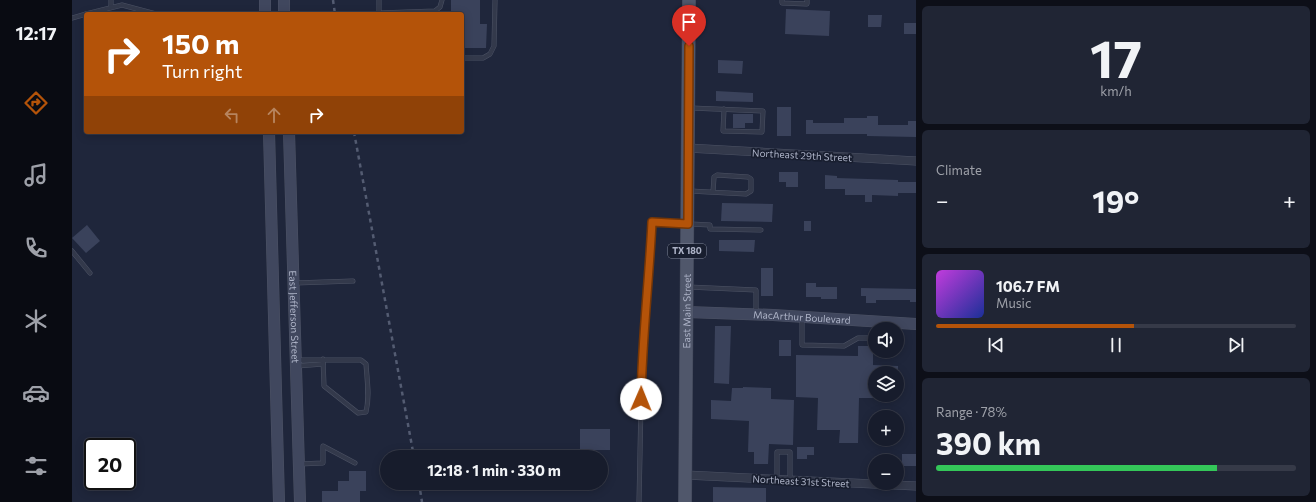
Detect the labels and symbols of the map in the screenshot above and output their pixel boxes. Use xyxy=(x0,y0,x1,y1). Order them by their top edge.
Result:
pin xyxy=(672,5,706,46)
street label: Northeast 29th Street xyxy=(752,146,852,164)
road number: TX 180 xyxy=(668,244,706,258)
street label: East Jefferson Street xyxy=(287,270,302,364)
street label: East Main Street xyxy=(680,273,693,349)
street label: MacArthur Boulevard xyxy=(753,308,851,326)
position arrow xyxy=(620,378,662,420)
speed limit sign: 20 xyxy=(84,438,136,490)
street label: Northeast 31st Street xyxy=(752,472,850,490)

